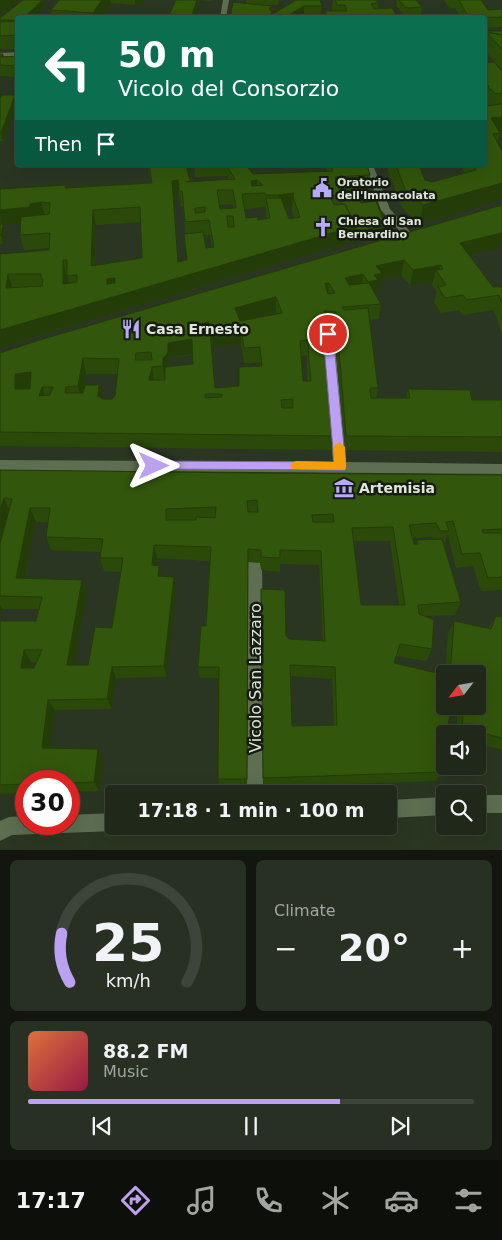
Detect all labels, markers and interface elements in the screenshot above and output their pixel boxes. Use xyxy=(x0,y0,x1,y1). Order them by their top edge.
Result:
icon: left xyxy=(35,35,100,100)
text: 50 m xyxy=(118,35,215,75)
text: Vicolo del Consorzio xyxy=(118,76,339,101)
icon: arrive xyxy=(92,130,120,158)
text: Then xyxy=(35,133,82,155)
place label: Oratorio dell'Immacolata xyxy=(337,176,436,202)
public building icon: Oratorio dell'Immacolata xyxy=(311,177,333,199)
place label: Chiesa di San Bernardino xyxy=(338,215,422,241)
church icon: Chiesa di San Bernardino xyxy=(312,216,334,238)
pin xyxy=(307,313,349,355)
restaurant icon: Casa Ernesto xyxy=(120,318,142,340)
icon: arrive xyxy=(314,320,342,348)
place label: Casa Ernesto xyxy=(146,321,249,337)
position arrow xyxy=(127,439,179,491)
museum icon: Artemisia xyxy=(333,477,355,499)
place label: Artemisia xyxy=(359,480,435,496)
street label: Vicolo San Lazzaro xyxy=(246,603,265,753)
north arrow xyxy=(436,665,486,715)
map controls xyxy=(436,665,486,835)
button: sound xyxy=(436,725,486,775)
speed limit sign: 30 xyxy=(15,770,80,835)
button: search xyxy=(436,785,486,835)
text: 17:18 · 1 min · 100 m xyxy=(137,799,365,821)
text: Climate xyxy=(274,901,336,920)
text: 25 xyxy=(92,913,164,973)
text: 20° xyxy=(338,926,410,970)
text: − xyxy=(274,932,297,965)
text: + xyxy=(451,932,474,965)
text: km/h xyxy=(105,970,151,991)
text: 88.2 FM xyxy=(103,1040,188,1062)
text: Music xyxy=(103,1062,149,1081)
icon: previous xyxy=(88,1112,116,1140)
icon: pause xyxy=(237,1112,265,1140)
icon: next xyxy=(386,1112,414,1140)
icon: directions xyxy=(118,1183,153,1218)
icon: music xyxy=(184,1183,219,1218)
icon: phone xyxy=(251,1183,286,1218)
icon: climate xyxy=(318,1183,353,1218)
icon: car xyxy=(384,1183,419,1218)
icon: filters xyxy=(451,1183,486,1218)
text: 17:17 xyxy=(16,1188,86,1213)

